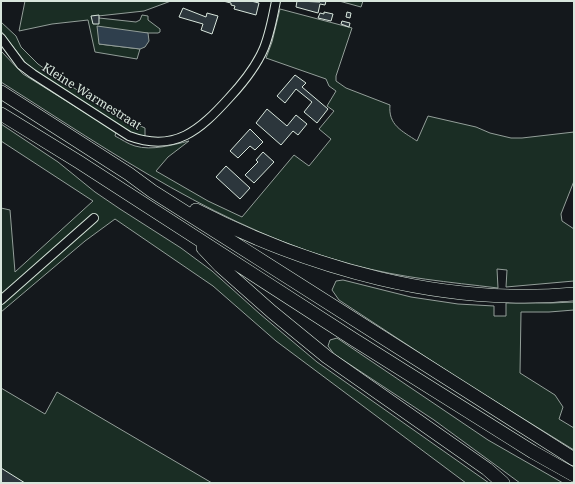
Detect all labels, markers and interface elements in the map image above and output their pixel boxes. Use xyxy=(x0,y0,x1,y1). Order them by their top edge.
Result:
street label: Kleine Warmestraat xyxy=(39,58,145,134)

